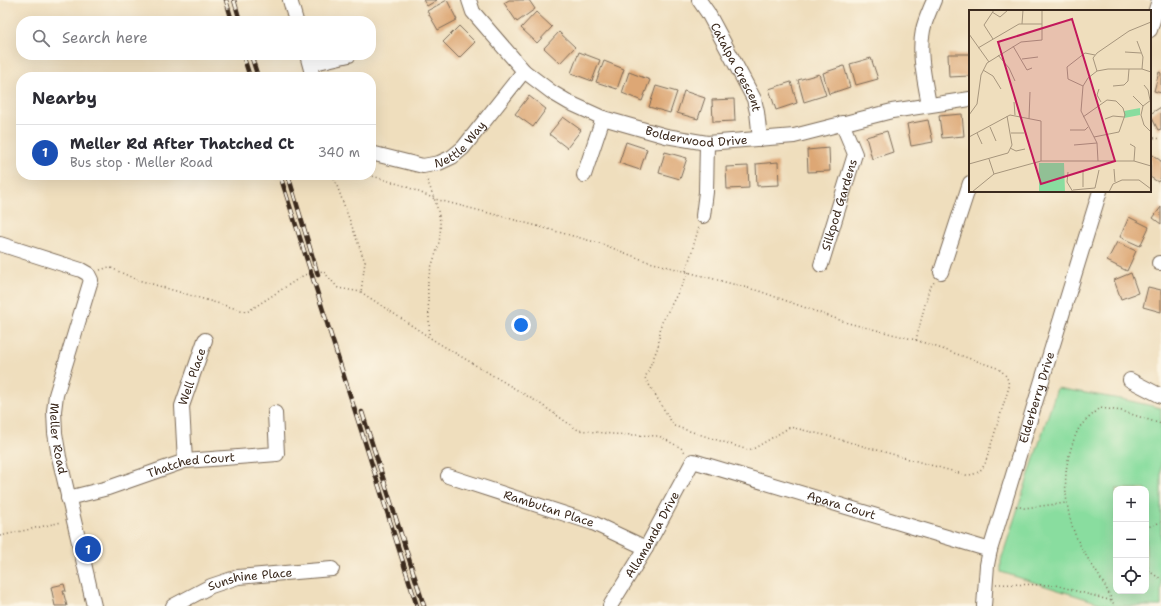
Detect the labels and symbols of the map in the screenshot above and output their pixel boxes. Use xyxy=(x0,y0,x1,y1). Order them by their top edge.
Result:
inset map xyxy=(969,10,1151,192)
street label: Catalpa Crescent xyxy=(707,20,765,113)
street label: Nettle Way xyxy=(433,118,489,172)
street label: Bolderwood Drive xyxy=(643,122,748,151)
street label: Silkpod Gardens xyxy=(818,157,861,253)
your location xyxy=(511,315,531,335)
street label: Well Place xyxy=(175,346,210,408)
street label: Elderberry Drive xyxy=(1015,349,1058,445)
street label: Meller Road xyxy=(46,402,71,476)
street label: Thatched Court xyxy=(145,449,236,482)
street label: Rambutan Place xyxy=(502,487,596,531)
street label: Allamanda Drive xyxy=(621,488,683,581)
street label: Apara Court xyxy=(805,488,878,523)
pin: 1 xyxy=(75,534,101,564)
street label: Sunshine Place xyxy=(206,564,293,594)

